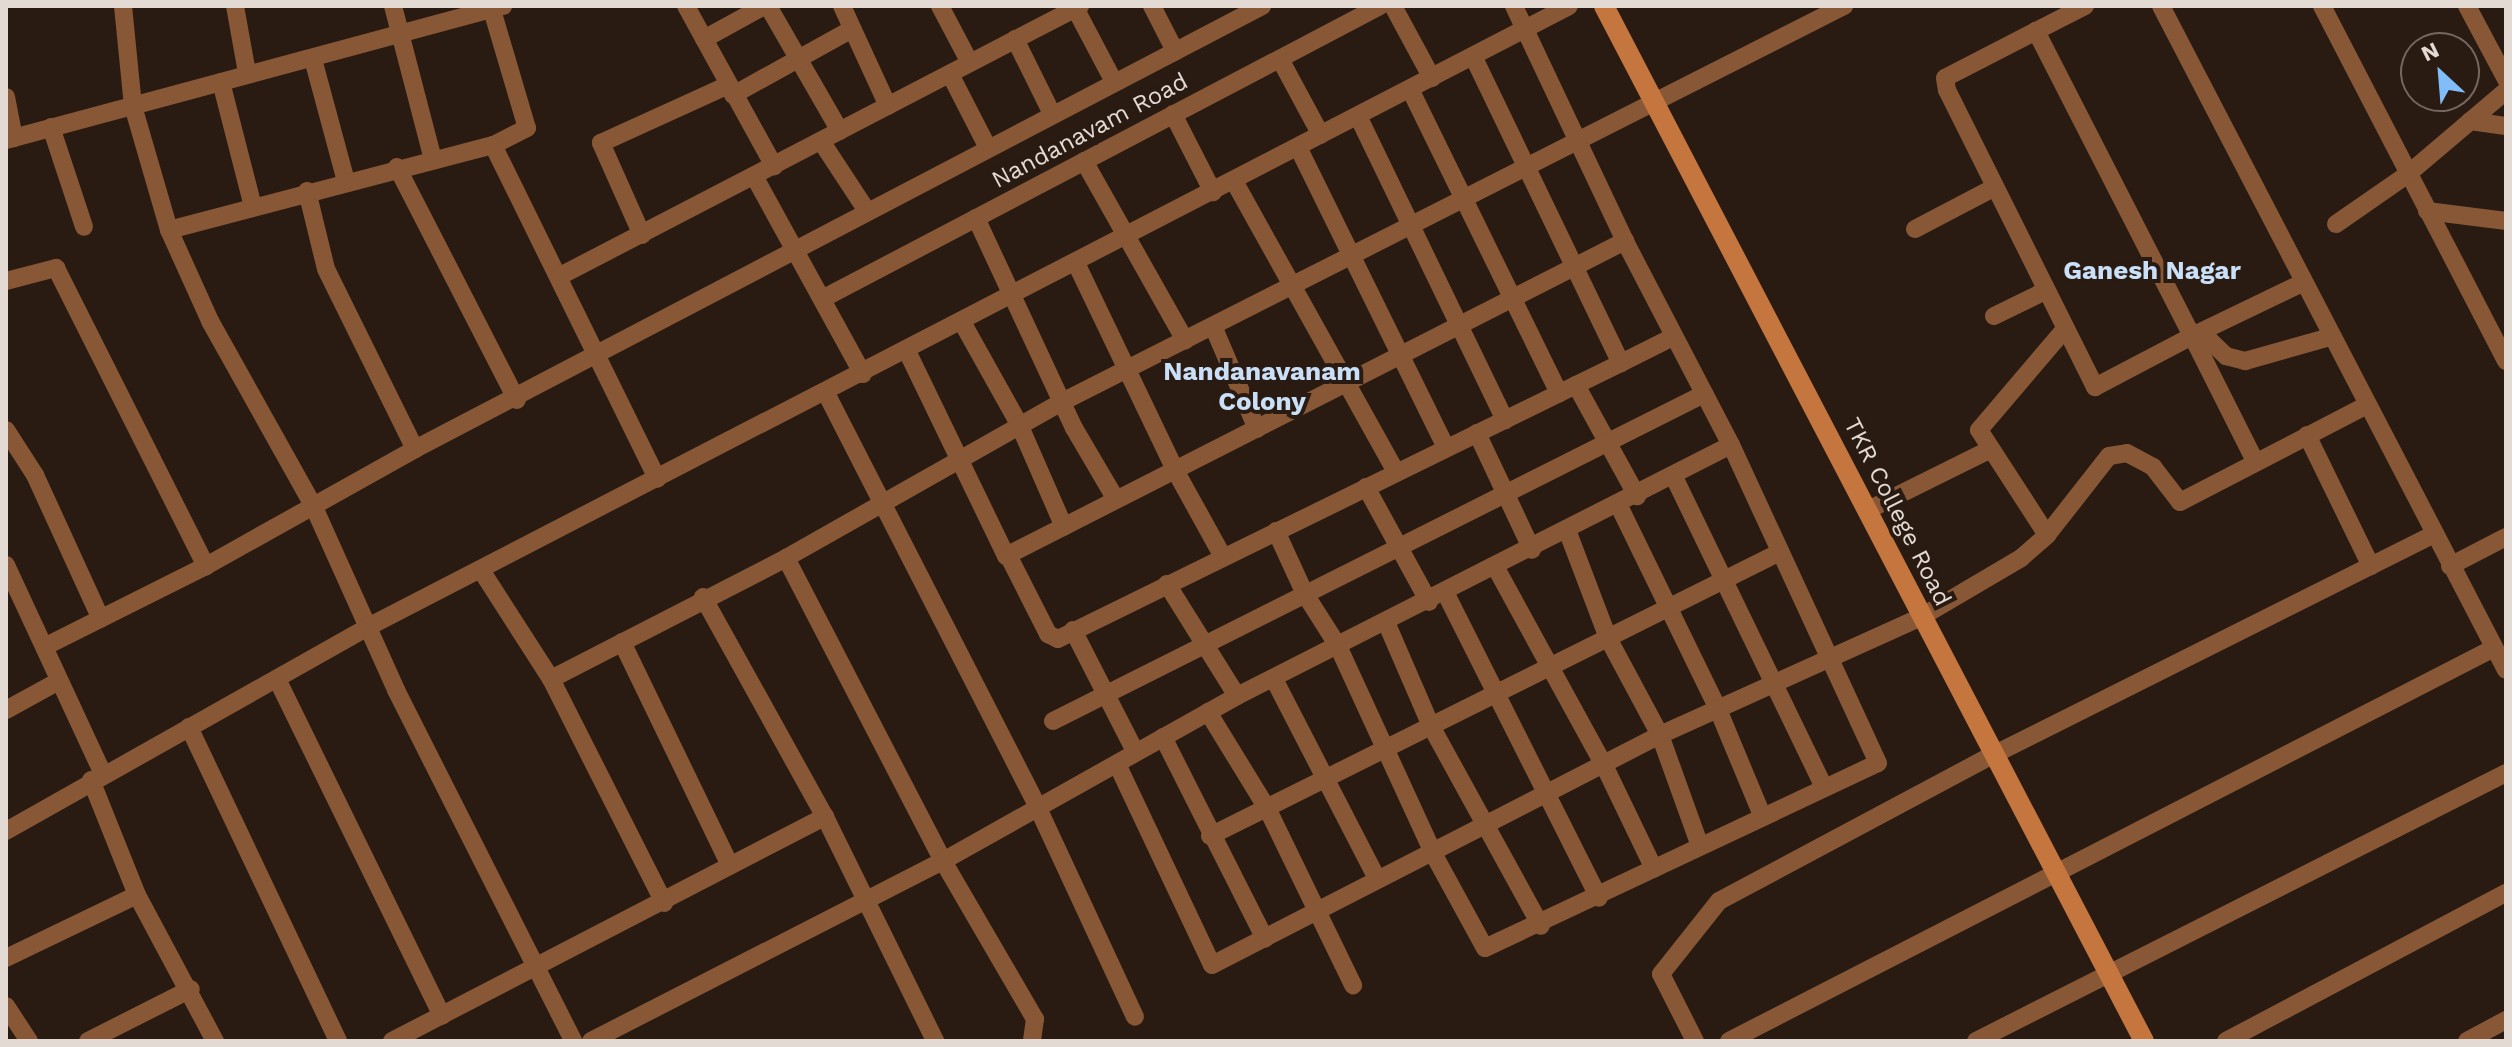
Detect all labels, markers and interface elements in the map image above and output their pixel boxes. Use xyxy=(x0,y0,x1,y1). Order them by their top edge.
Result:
north arrow xyxy=(2400,32,2480,112)
text: N xyxy=(2417,37,2443,67)
street label: Nandanavam Road xyxy=(987,67,1193,195)
district label: Ganesh Nagar xyxy=(2063,255,2241,287)
district label: Nandanavanam Colony xyxy=(1163,356,1361,418)
street label: TKR College Road xyxy=(1837,413,1957,611)

